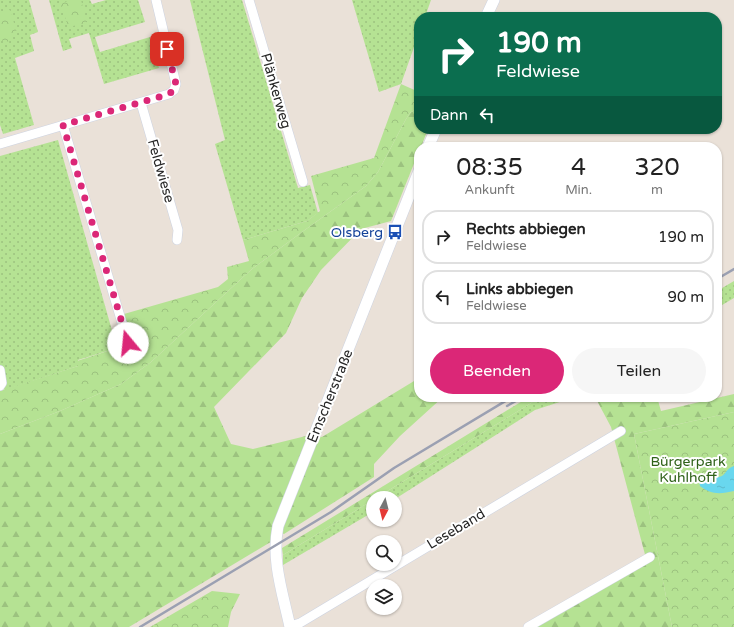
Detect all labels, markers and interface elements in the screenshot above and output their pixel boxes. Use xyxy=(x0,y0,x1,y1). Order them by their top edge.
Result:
text: 190 m xyxy=(496,26,582,60)
icon: right xyxy=(430,28,482,80)
pin xyxy=(150,32,184,66)
icon: arrive xyxy=(156,38,178,60)
street label: Plänkerweg xyxy=(257,51,295,131)
text: Feldwiese xyxy=(496,60,580,82)
icon: left xyxy=(476,104,498,126)
text: Dann xyxy=(430,106,468,124)
street label: Feldwiese xyxy=(144,137,178,205)
text: 08:35 xyxy=(456,153,523,182)
text: 4 xyxy=(571,153,586,182)
text: 320 xyxy=(634,153,680,182)
text: Ankunft xyxy=(465,182,515,198)
text: Min. xyxy=(565,182,592,198)
text: m xyxy=(651,182,663,198)
text: Rechts abbiegen xyxy=(466,220,586,238)
bus stop icon: Olsberg xyxy=(386,223,404,241)
place label: Olsberg xyxy=(331,224,383,241)
icon: right xyxy=(432,226,454,248)
text: 190 m xyxy=(658,228,704,246)
text: Feldwiese xyxy=(466,238,527,254)
text: Links abbiegen xyxy=(466,280,573,298)
icon: left xyxy=(432,286,454,308)
text: 90 m xyxy=(667,288,704,306)
text: Feldwiese xyxy=(466,298,527,314)
position arrow xyxy=(107,322,149,364)
street label: Emscherstraße xyxy=(304,347,357,445)
button: Beenden xyxy=(430,348,564,394)
button: Teilen xyxy=(572,348,706,394)
park label: Bürgerpark Kuhlhoff xyxy=(650,453,726,486)
north arrow xyxy=(366,491,402,527)
map controls xyxy=(366,491,402,615)
street label: Leseband xyxy=(424,505,488,553)
button: search xyxy=(366,535,402,571)
button: layers xyxy=(366,579,402,615)

